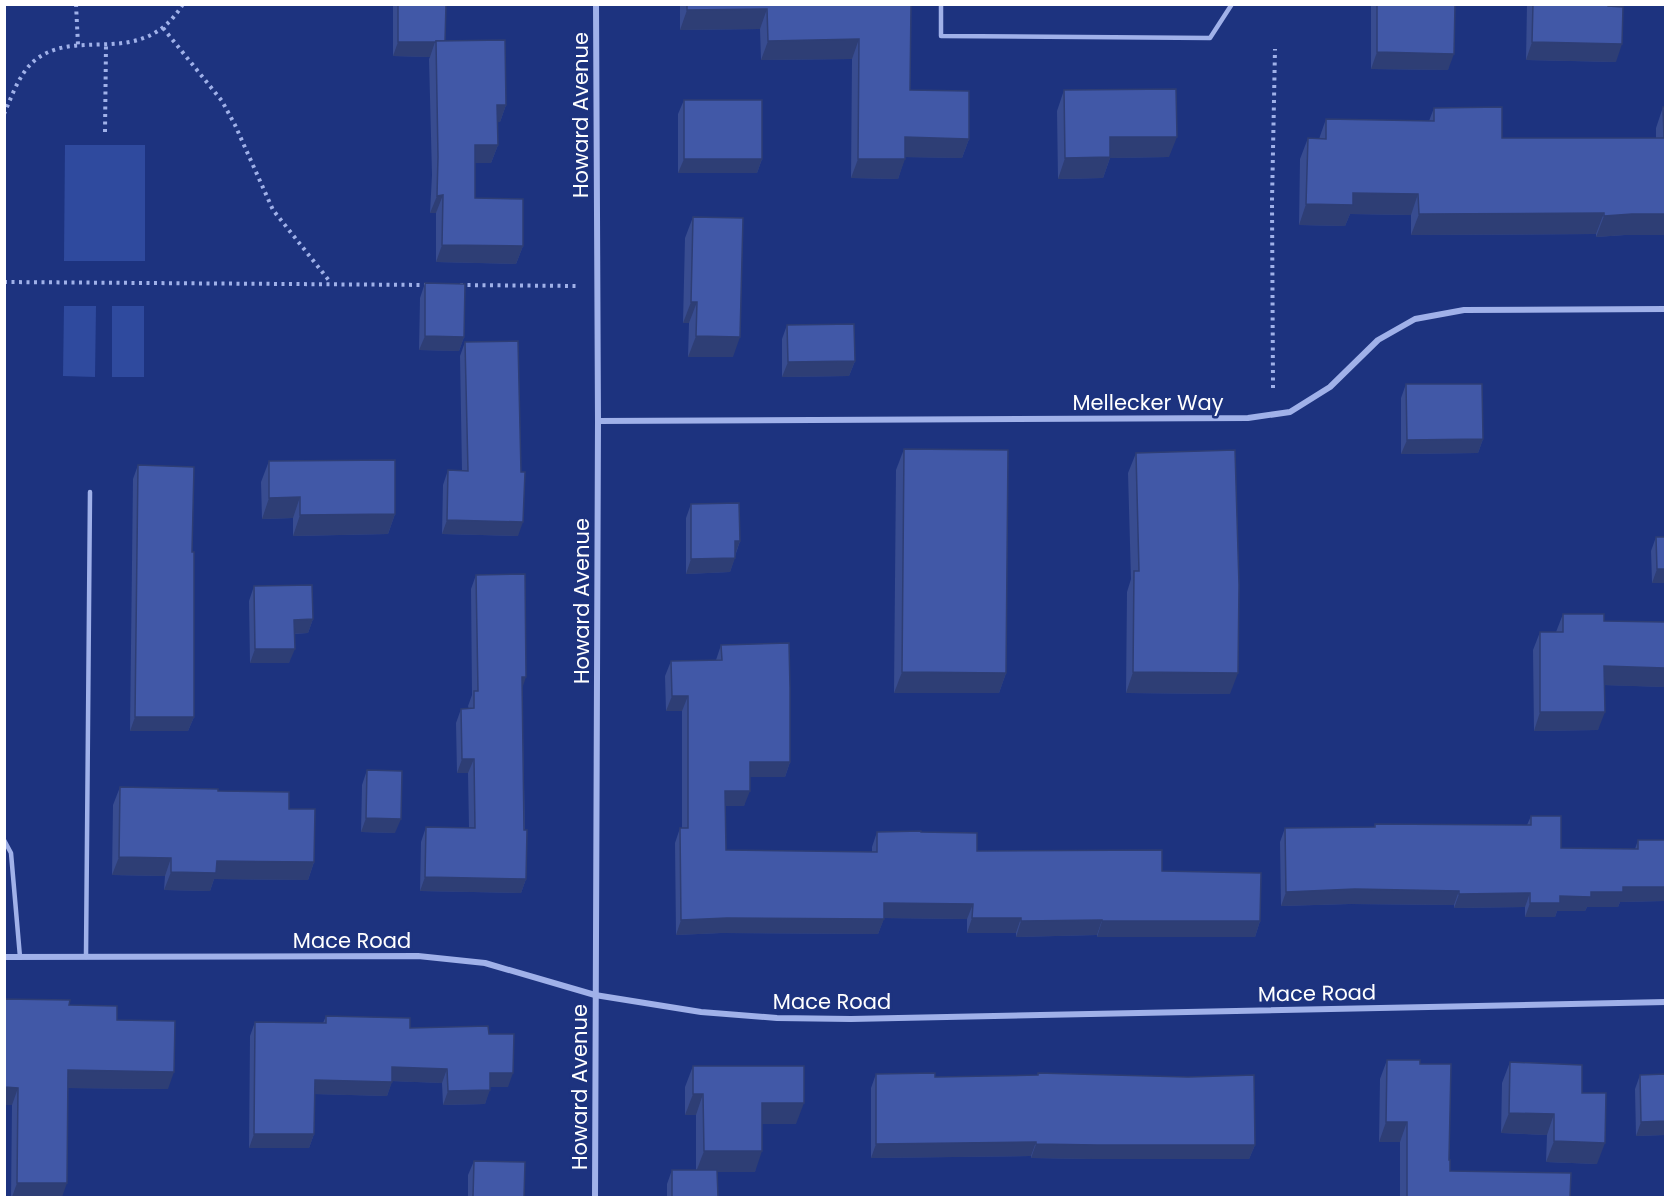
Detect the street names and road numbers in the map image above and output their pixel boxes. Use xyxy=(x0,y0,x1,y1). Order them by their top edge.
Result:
street label: Howard Avenue xyxy=(566,32,595,198)
street label: Mellecker Way xyxy=(1073,388,1224,417)
street label: Howard Avenue xyxy=(567,518,596,684)
street label: Mace Road xyxy=(293,926,411,955)
street label: Mace Road xyxy=(1258,977,1376,1009)
street label: Mace Road xyxy=(773,987,891,1016)
street label: Howard Avenue xyxy=(565,1004,594,1170)

